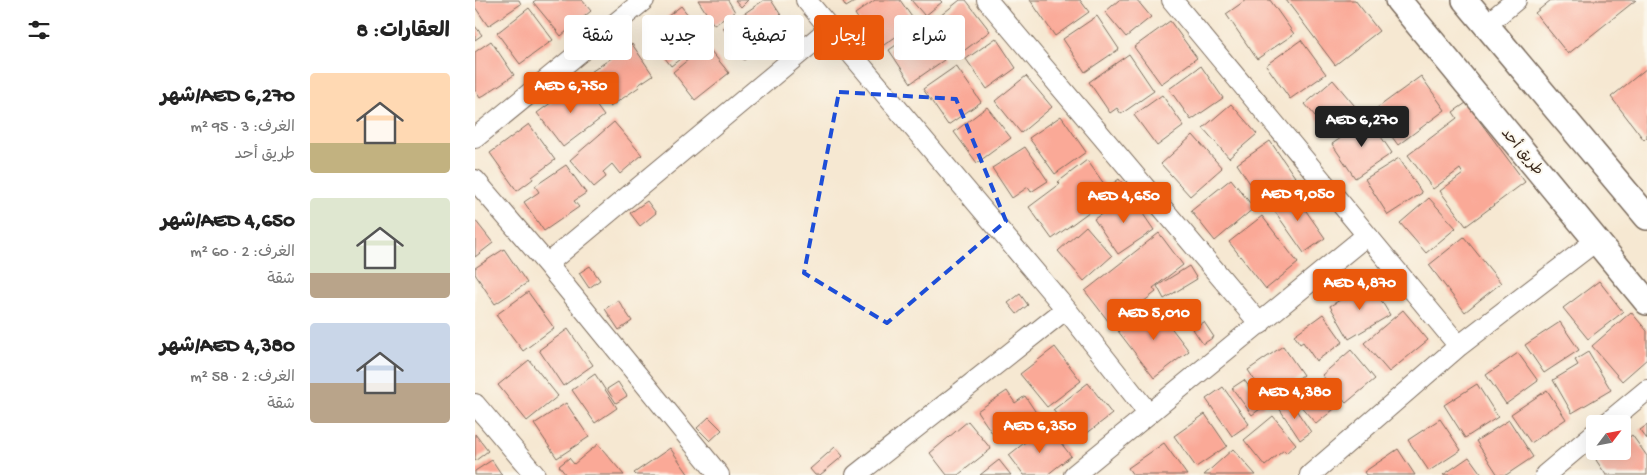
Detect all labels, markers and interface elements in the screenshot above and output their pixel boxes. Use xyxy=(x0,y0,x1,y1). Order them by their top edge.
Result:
chip: شقة xyxy=(564,15,632,60)
chip: جديد xyxy=(642,15,714,60)
chip: تصفية xyxy=(724,15,804,60)
chip: إيجار xyxy=(814,15,884,60)
chip: شراء xyxy=(894,15,965,60)
icon: filters xyxy=(25,16,53,44)
text: العقارات: 8 xyxy=(357,20,450,45)
pin: AED 6,750 xyxy=(514,72,628,114)
text: AED 6,750 xyxy=(535,78,607,97)
text: AED 6,270/شهر xyxy=(161,85,295,110)
icon: home xyxy=(350,93,410,153)
pin: AED 6,270 xyxy=(1305,106,1419,148)
text: AED 6,270 xyxy=(1326,112,1398,131)
text: الغرف: 3 · 95 m² xyxy=(190,119,295,138)
street label: طريق أحد xyxy=(1496,124,1548,180)
text: طريق أحد xyxy=(235,146,295,165)
pin: AED 9,050 xyxy=(1241,180,1355,222)
pin: AED 4,650 xyxy=(1067,182,1181,224)
text: AED 9,050 xyxy=(1261,186,1335,205)
text: AED 4,650 xyxy=(1088,188,1160,207)
text: AED 4,650/شهر xyxy=(161,210,295,235)
icon: home xyxy=(350,218,410,278)
text: الغرف: 2 · 60 m² xyxy=(190,244,295,263)
pin: AED 4,870 xyxy=(1303,268,1417,311)
text: شقة xyxy=(267,271,295,290)
text: AED 4,870 xyxy=(1324,275,1396,294)
pin: AED 5,010 xyxy=(1097,298,1211,341)
text: AED 5,010 xyxy=(1118,305,1190,324)
text: AED 4,380/شهر xyxy=(160,335,295,360)
icon: home xyxy=(350,343,410,403)
text: الغرف: 2 · 58 m² xyxy=(190,369,295,388)
pin: AED 4,380 xyxy=(1238,378,1352,420)
text: AED 4,380 xyxy=(1259,384,1331,403)
text: شقة xyxy=(267,396,295,415)
pin: AED 6,350 xyxy=(983,412,1097,454)
north arrow xyxy=(1586,415,1631,460)
map controls xyxy=(1586,415,1631,460)
text: AED 6,350 xyxy=(1004,418,1076,437)

